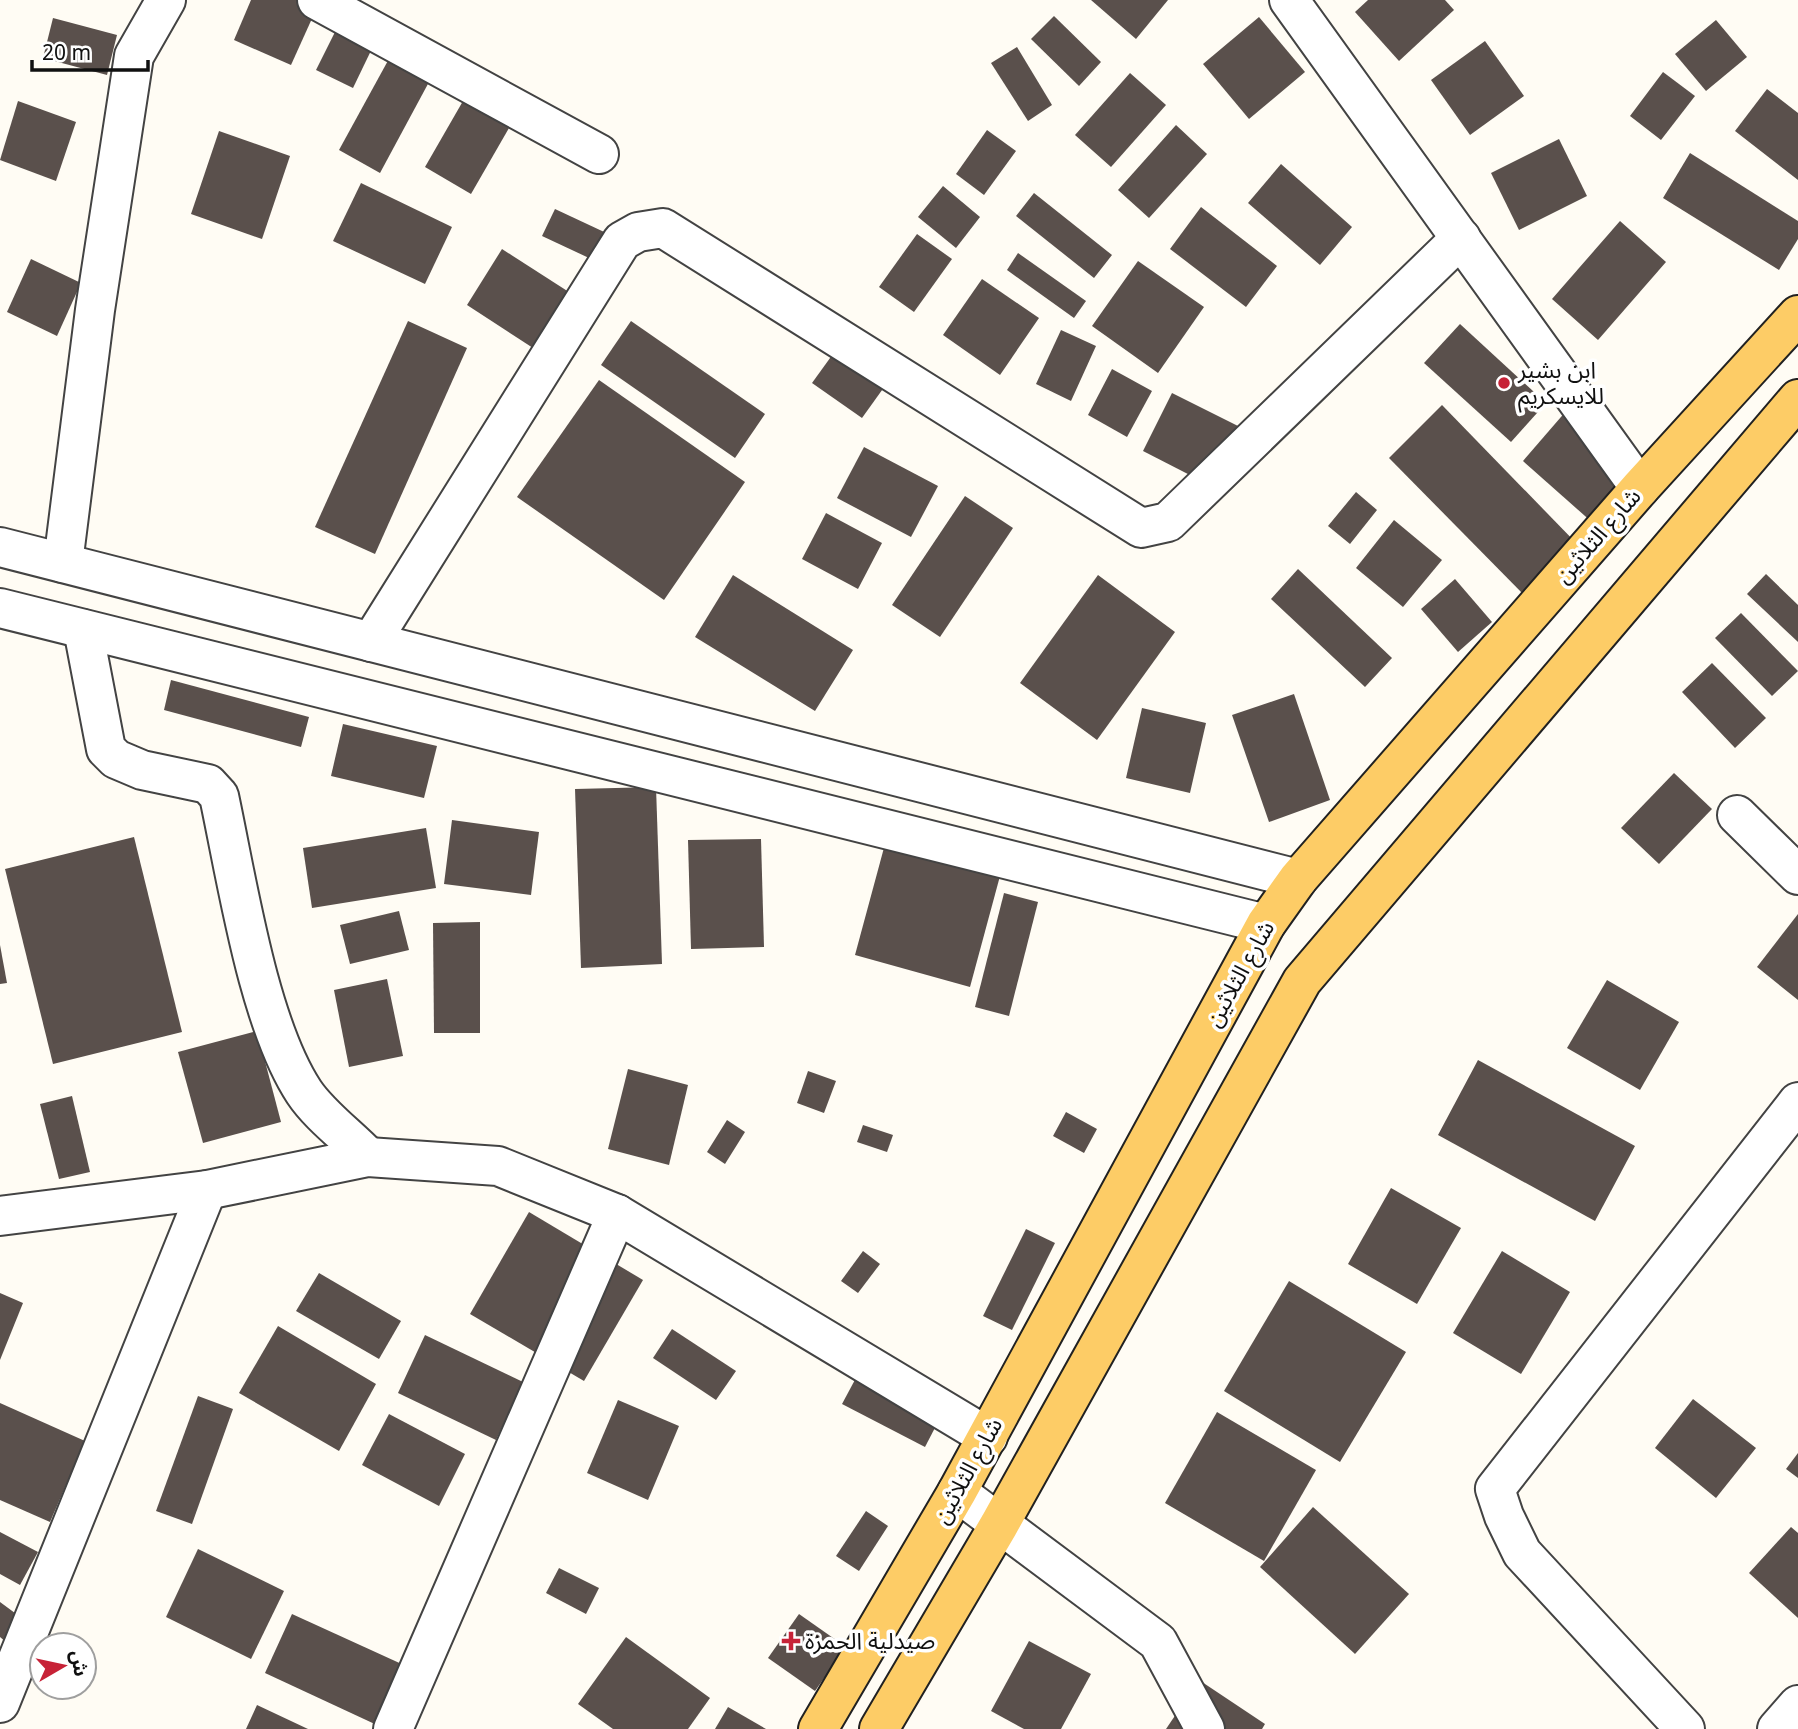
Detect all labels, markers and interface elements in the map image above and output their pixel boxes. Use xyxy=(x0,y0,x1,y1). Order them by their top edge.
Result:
scale bar xyxy=(32,28,147,72)
text: 20 m xyxy=(42,31,91,75)
place label: ابن بشير للايسكريم xyxy=(1517,346,1604,421)
marker: ابن بشير للايسكريم xyxy=(1496,375,1512,391)
street label: شارع الثلاثين xyxy=(1541,476,1655,596)
street label: شارع الثلاثين xyxy=(1190,911,1290,1037)
street label: شارع الثلاثين xyxy=(918,1408,1018,1534)
place label: صيدلية الحمزة xyxy=(805,1617,935,1666)
north arrow xyxy=(28,1631,98,1701)
marker: صيدلية الحمزة xyxy=(783,1633,799,1649)
text: ش xyxy=(57,1648,101,1679)

